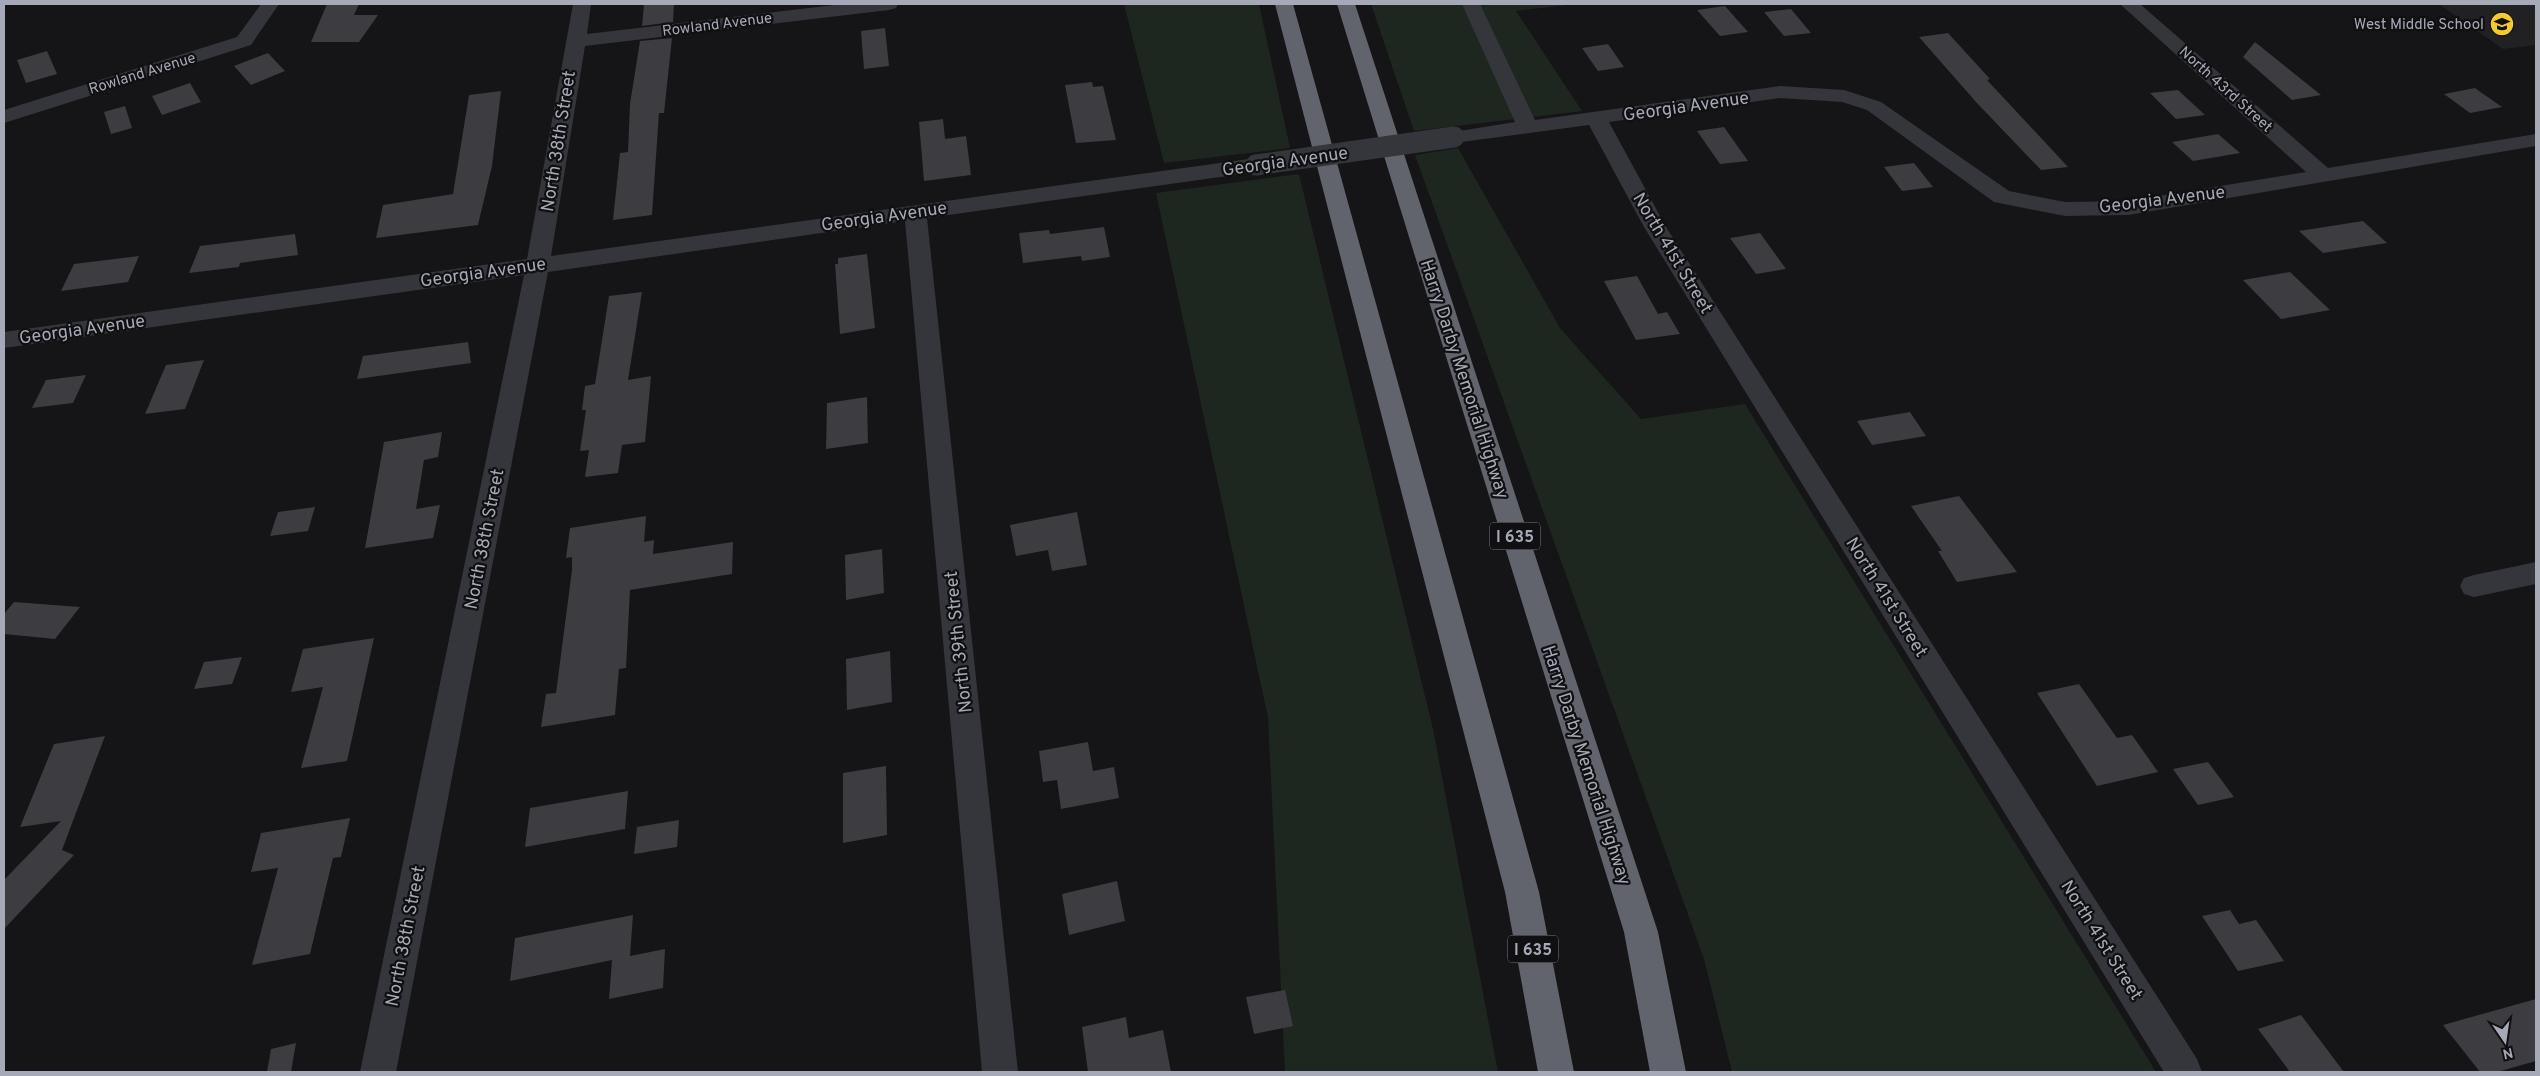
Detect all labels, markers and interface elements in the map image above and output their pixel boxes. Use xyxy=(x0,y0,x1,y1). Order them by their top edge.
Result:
street label: Rowland Avenue xyxy=(661,9,773,42)
school or university icon: West Middle School xyxy=(2489,11,2515,37)
place label: West Middle School xyxy=(2354,16,2484,35)
street label: North 43rd Street xyxy=(2174,43,2276,137)
street label: Rowland Avenue xyxy=(87,49,198,100)
street label: North 38th Street xyxy=(537,69,582,213)
street label: Georgia Avenue xyxy=(1622,87,1751,128)
street label: Georgia Avenue xyxy=(1221,142,1350,183)
street label: Georgia Avenue xyxy=(2098,181,2226,220)
street label: North 41st Street xyxy=(1627,189,1717,318)
street label: Georgia Avenue xyxy=(820,197,949,238)
street label: Georgia Avenue xyxy=(419,253,548,294)
street label: Harry Darby Memorial Highway xyxy=(1414,257,1513,502)
street label: Georgia Avenue xyxy=(18,310,147,351)
street label: North 38th Street xyxy=(461,467,510,612)
road number: I 635 xyxy=(1490,522,1540,550)
street label: North 41st Street xyxy=(1840,534,1932,662)
street label: North 39th Street xyxy=(941,570,978,714)
street label: Harry Darby Memorial Highway xyxy=(1536,643,1635,888)
street label: North 38th Street xyxy=(382,864,431,1009)
street label: North 41st Street xyxy=(2055,877,2147,1005)
road number: I 635 xyxy=(1508,936,1558,962)
north arrow xyxy=(2480,1016,2530,1066)
text: N xyxy=(2501,1043,2514,1062)

